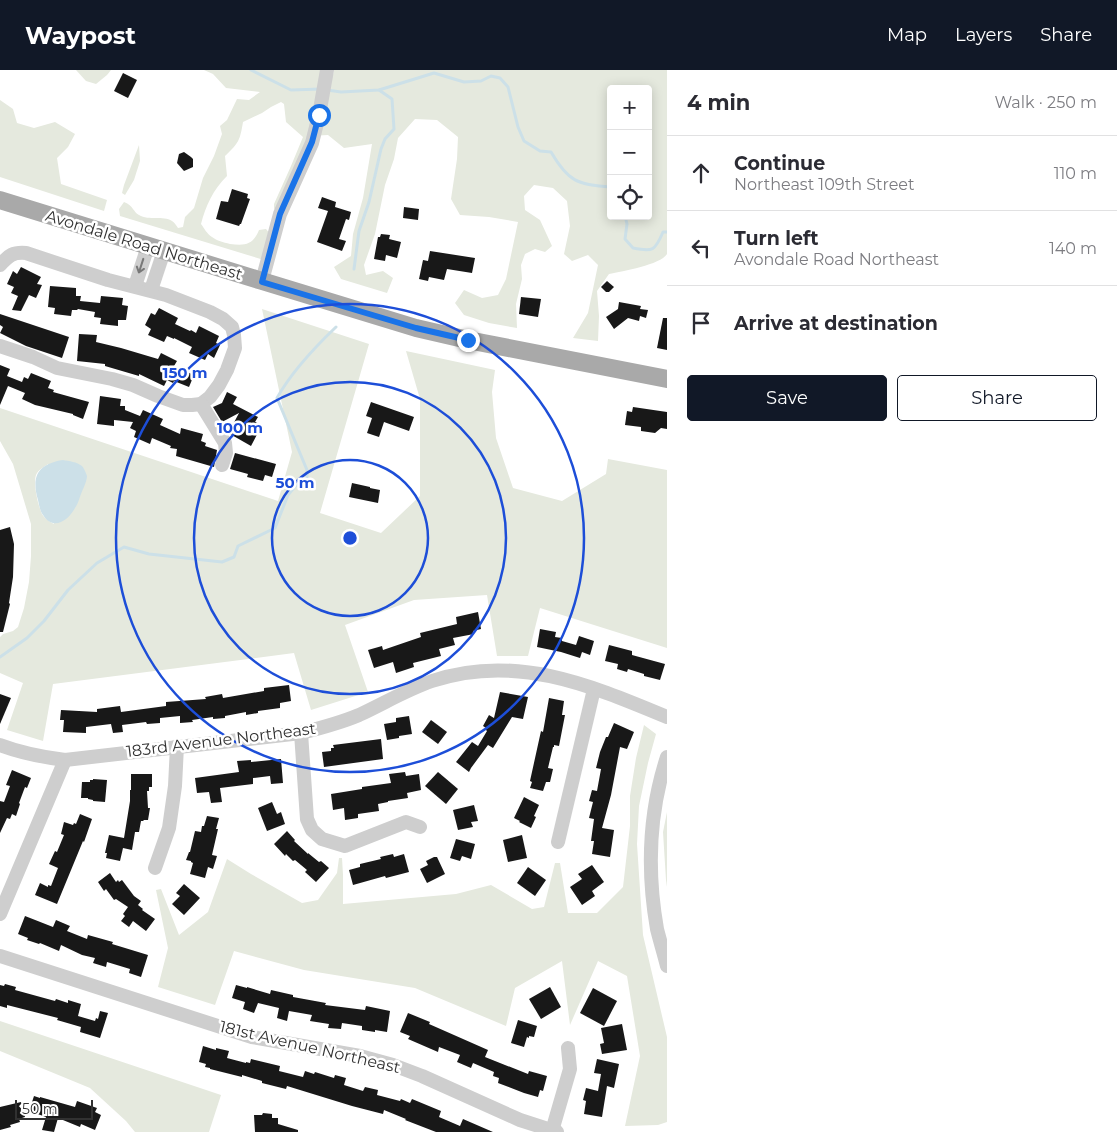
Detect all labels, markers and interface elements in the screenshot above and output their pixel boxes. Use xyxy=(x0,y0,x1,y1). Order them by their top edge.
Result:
text: Waypost xyxy=(25,21,136,50)
text: Map xyxy=(887,24,927,46)
text: Layers xyxy=(955,24,1012,46)
text: Share xyxy=(1040,24,1092,46)
map controls xyxy=(607,85,652,220)
button: + xyxy=(607,85,652,130)
text: 4 min xyxy=(687,90,750,115)
text: Walk · 250 m xyxy=(994,93,1097,112)
route start xyxy=(308,104,331,127)
button: − xyxy=(607,130,652,175)
text: Continue xyxy=(734,152,825,175)
icon: ahead xyxy=(687,159,715,187)
text: 110 m xyxy=(1054,164,1097,183)
button: locate xyxy=(607,175,652,220)
text: Northeast 109th Street xyxy=(734,175,915,194)
street label: Avondale Road Northeast xyxy=(43,206,245,284)
text: Turn left xyxy=(734,227,819,250)
icon: left xyxy=(687,234,715,262)
text: 140 m xyxy=(1049,239,1097,258)
text: Avondale Road Northeast xyxy=(734,250,939,269)
one-way arrow xyxy=(136,258,146,274)
icon: arrive xyxy=(687,309,715,337)
text: Arrive at destination xyxy=(734,312,938,335)
route end xyxy=(457,329,480,352)
text: 150 m xyxy=(163,363,207,382)
button: Save xyxy=(687,375,887,421)
button: Share xyxy=(897,375,1097,421)
text: 100 m xyxy=(217,418,263,437)
text: 50 m xyxy=(275,473,315,492)
centre of rings xyxy=(341,529,359,547)
street label: 183rd Avenue Northeast xyxy=(125,719,317,761)
street label: 181st Avenue Northeast xyxy=(218,1017,403,1077)
scale bar xyxy=(15,1097,92,1120)
text: 50 m xyxy=(22,1100,58,1118)

